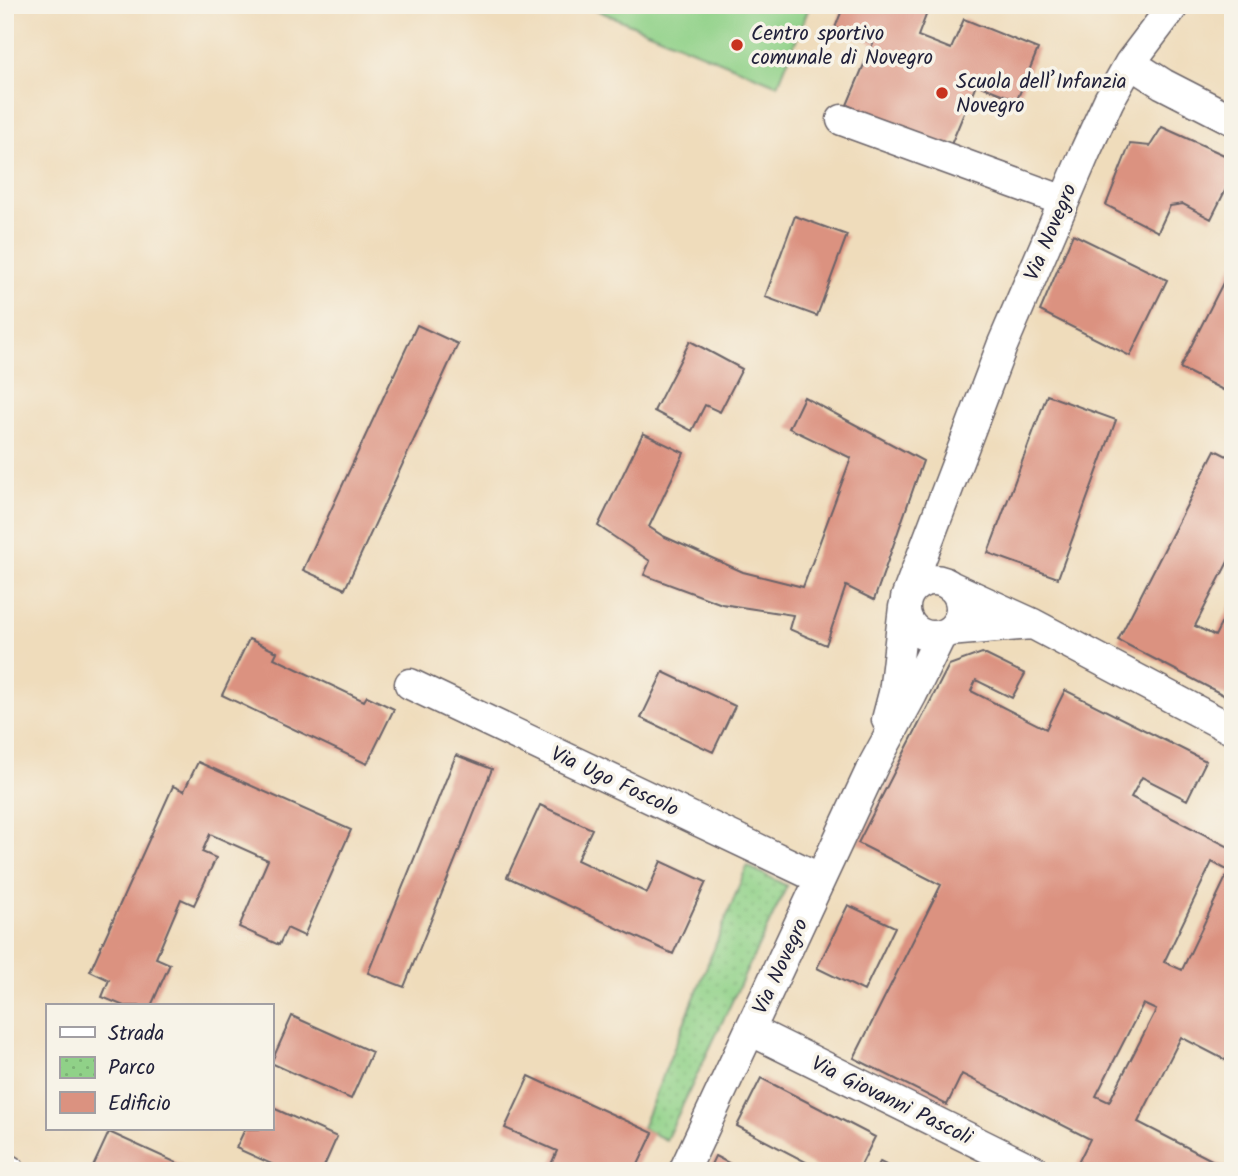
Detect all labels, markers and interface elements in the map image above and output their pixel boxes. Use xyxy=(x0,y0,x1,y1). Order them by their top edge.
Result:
place label: Centro sportivo comunale di Novegro xyxy=(751,18,933,75)
marker: Centro sportivo comunale di Novegro xyxy=(729,37,745,53)
place label: Scuola dell’Infanzia Novegro xyxy=(956,66,1126,123)
marker: Scuola dell’Infanzia Novegro xyxy=(934,85,950,101)
street label: Via Novegro xyxy=(1016,179,1087,286)
street label: Via Ugo Foscolo xyxy=(545,738,684,826)
street label: Via Novegro xyxy=(745,913,818,1020)
legend xyxy=(46,1004,273,1130)
text: Strada xyxy=(108,1018,164,1051)
street label: Via Giovanni Pascoli xyxy=(805,1048,978,1155)
text: Parco xyxy=(108,1052,155,1085)
text: Edificio xyxy=(108,1088,171,1121)

